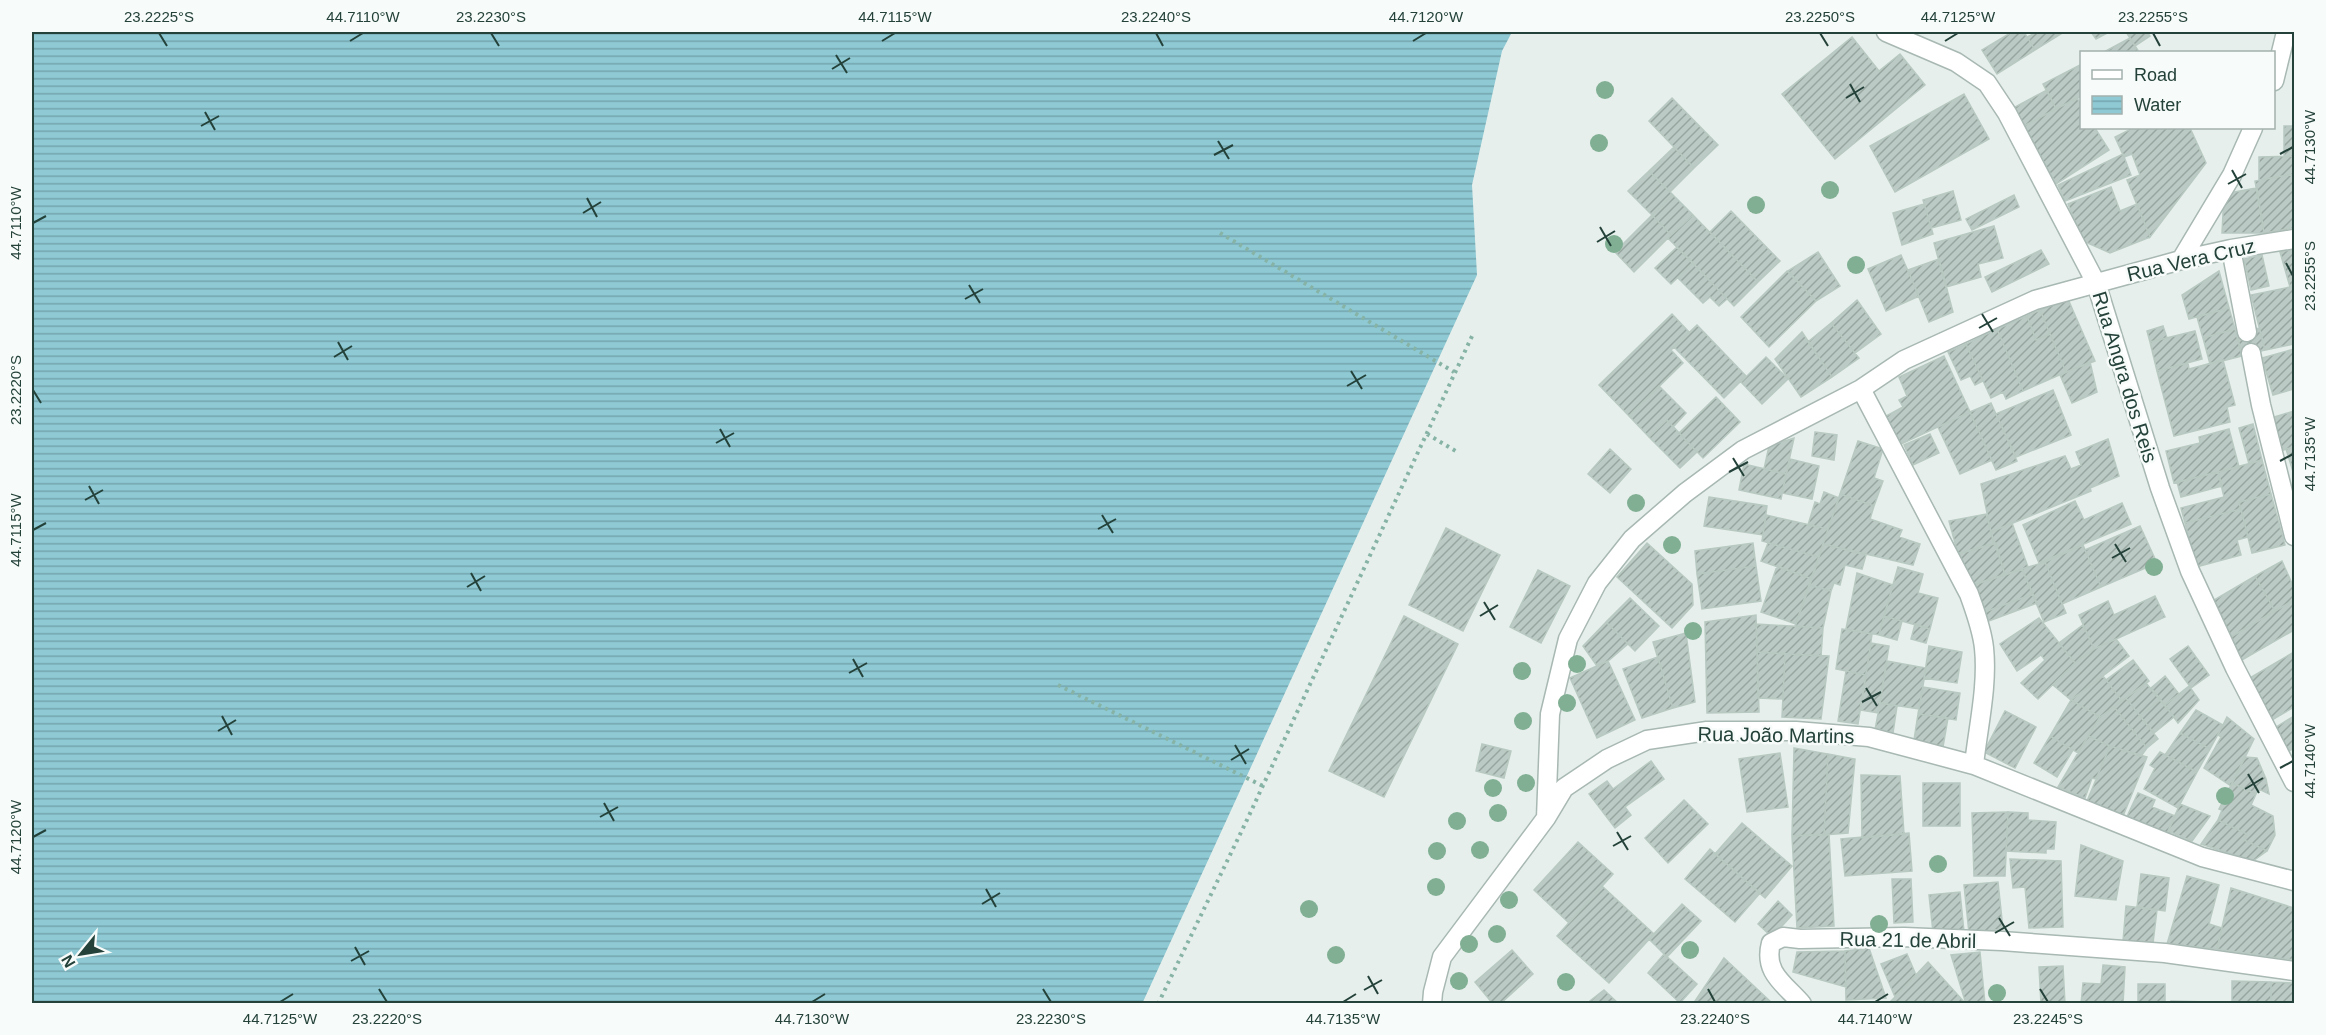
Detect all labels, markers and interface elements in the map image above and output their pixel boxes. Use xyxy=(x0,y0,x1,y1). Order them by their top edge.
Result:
text: 23.2225°S xyxy=(124,8,194,25)
text: 44.7110°W xyxy=(326,8,400,25)
text: 23.2230°S xyxy=(456,8,526,25)
text: 44.7115°W xyxy=(858,8,932,25)
text: 23.2240°S xyxy=(1121,8,1191,25)
text: 44.7120°W xyxy=(1389,8,1464,25)
text: 23.2250°S xyxy=(1785,8,1855,25)
text: 44.7125°W xyxy=(1921,8,1996,25)
text: 23.2255°S xyxy=(2118,8,2188,25)
legend xyxy=(2080,51,2275,129)
text: Road xyxy=(2134,65,2177,85)
text: Water xyxy=(2134,95,2181,115)
text: 44.7130°W xyxy=(2301,109,2318,184)
text: 44.7110°W xyxy=(7,186,24,260)
street label: Rua Vera Cruz xyxy=(2125,235,2257,285)
text: 23.2255°S xyxy=(2301,241,2318,311)
street label: Rua Angra dos Reis xyxy=(2088,289,2162,465)
text: 23.2220°S xyxy=(7,355,24,425)
text: 44.7135°W xyxy=(2301,416,2318,491)
text: 44.7115°W xyxy=(7,493,24,567)
street label: Rua João Martins xyxy=(1697,723,1855,747)
text: 44.7140°W xyxy=(2301,723,2318,798)
text: 44.7120°W xyxy=(7,799,24,874)
north arrow xyxy=(51,924,111,984)
street label: Rua 21 de Abril xyxy=(1839,928,1977,952)
text: N xyxy=(58,952,79,971)
text: 44.7125°W xyxy=(243,1010,318,1027)
text: 23.2220°S xyxy=(352,1010,422,1027)
text: 44.7130°W xyxy=(775,1010,850,1027)
text: 23.2230°S xyxy=(1016,1010,1086,1027)
text: 44.7135°W xyxy=(1306,1010,1381,1027)
text: 23.2240°S xyxy=(1680,1010,1750,1027)
text: 44.7140°W xyxy=(1838,1010,1913,1027)
text: 23.2245°S xyxy=(2013,1010,2083,1027)

